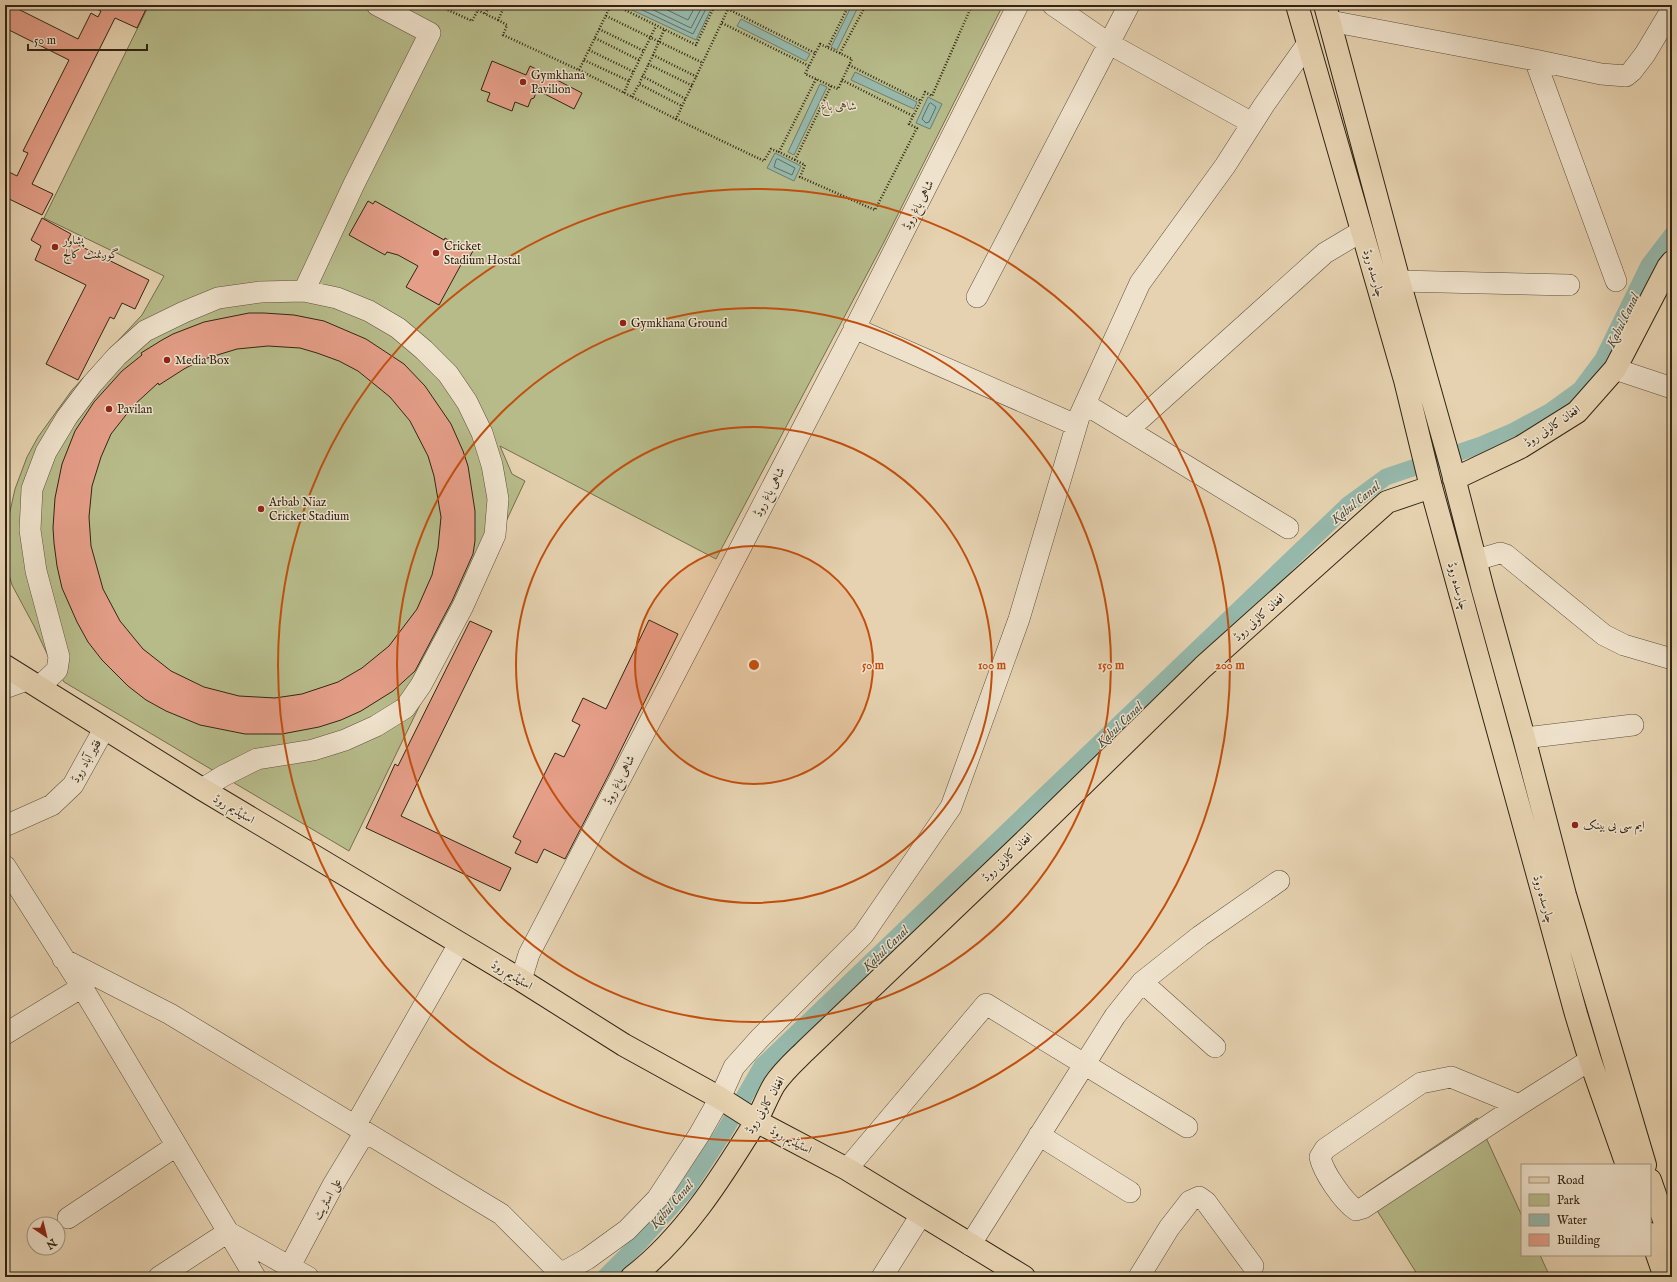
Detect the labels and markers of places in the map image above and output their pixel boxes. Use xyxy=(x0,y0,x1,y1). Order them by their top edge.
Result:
place label: Gymkhana Pavilion xyxy=(531,68,586,97)
marker: Gymkhana Pavilion xyxy=(518,77,528,87)
place label: پشاور گورنمنٹ کالج xyxy=(62,233,119,264)
place label: Cricket Stadium Hostal xyxy=(444,239,521,268)
marker: پشاور گورنمنٹ کالج xyxy=(50,242,60,252)
marker: Cricket Stadium Hostal xyxy=(431,248,441,258)
place label: Gymkhana Ground xyxy=(631,316,728,331)
marker: Gymkhana Ground xyxy=(618,318,628,328)
place label: Media Box xyxy=(175,353,229,368)
marker: Media Box xyxy=(162,355,172,365)
place label: Pavilan xyxy=(117,402,153,417)
marker: Pavilan xyxy=(104,404,114,414)
place label: Arbab Niaz Cricket Stadium xyxy=(268,495,349,524)
marker: Arbab Niaz Cricket Stadium xyxy=(256,504,266,514)
centre of rings xyxy=(747,658,761,672)
place label: ایم سی بی بینک xyxy=(1583,818,1645,836)
marker: ایم سی بی بینک xyxy=(1570,820,1580,830)

